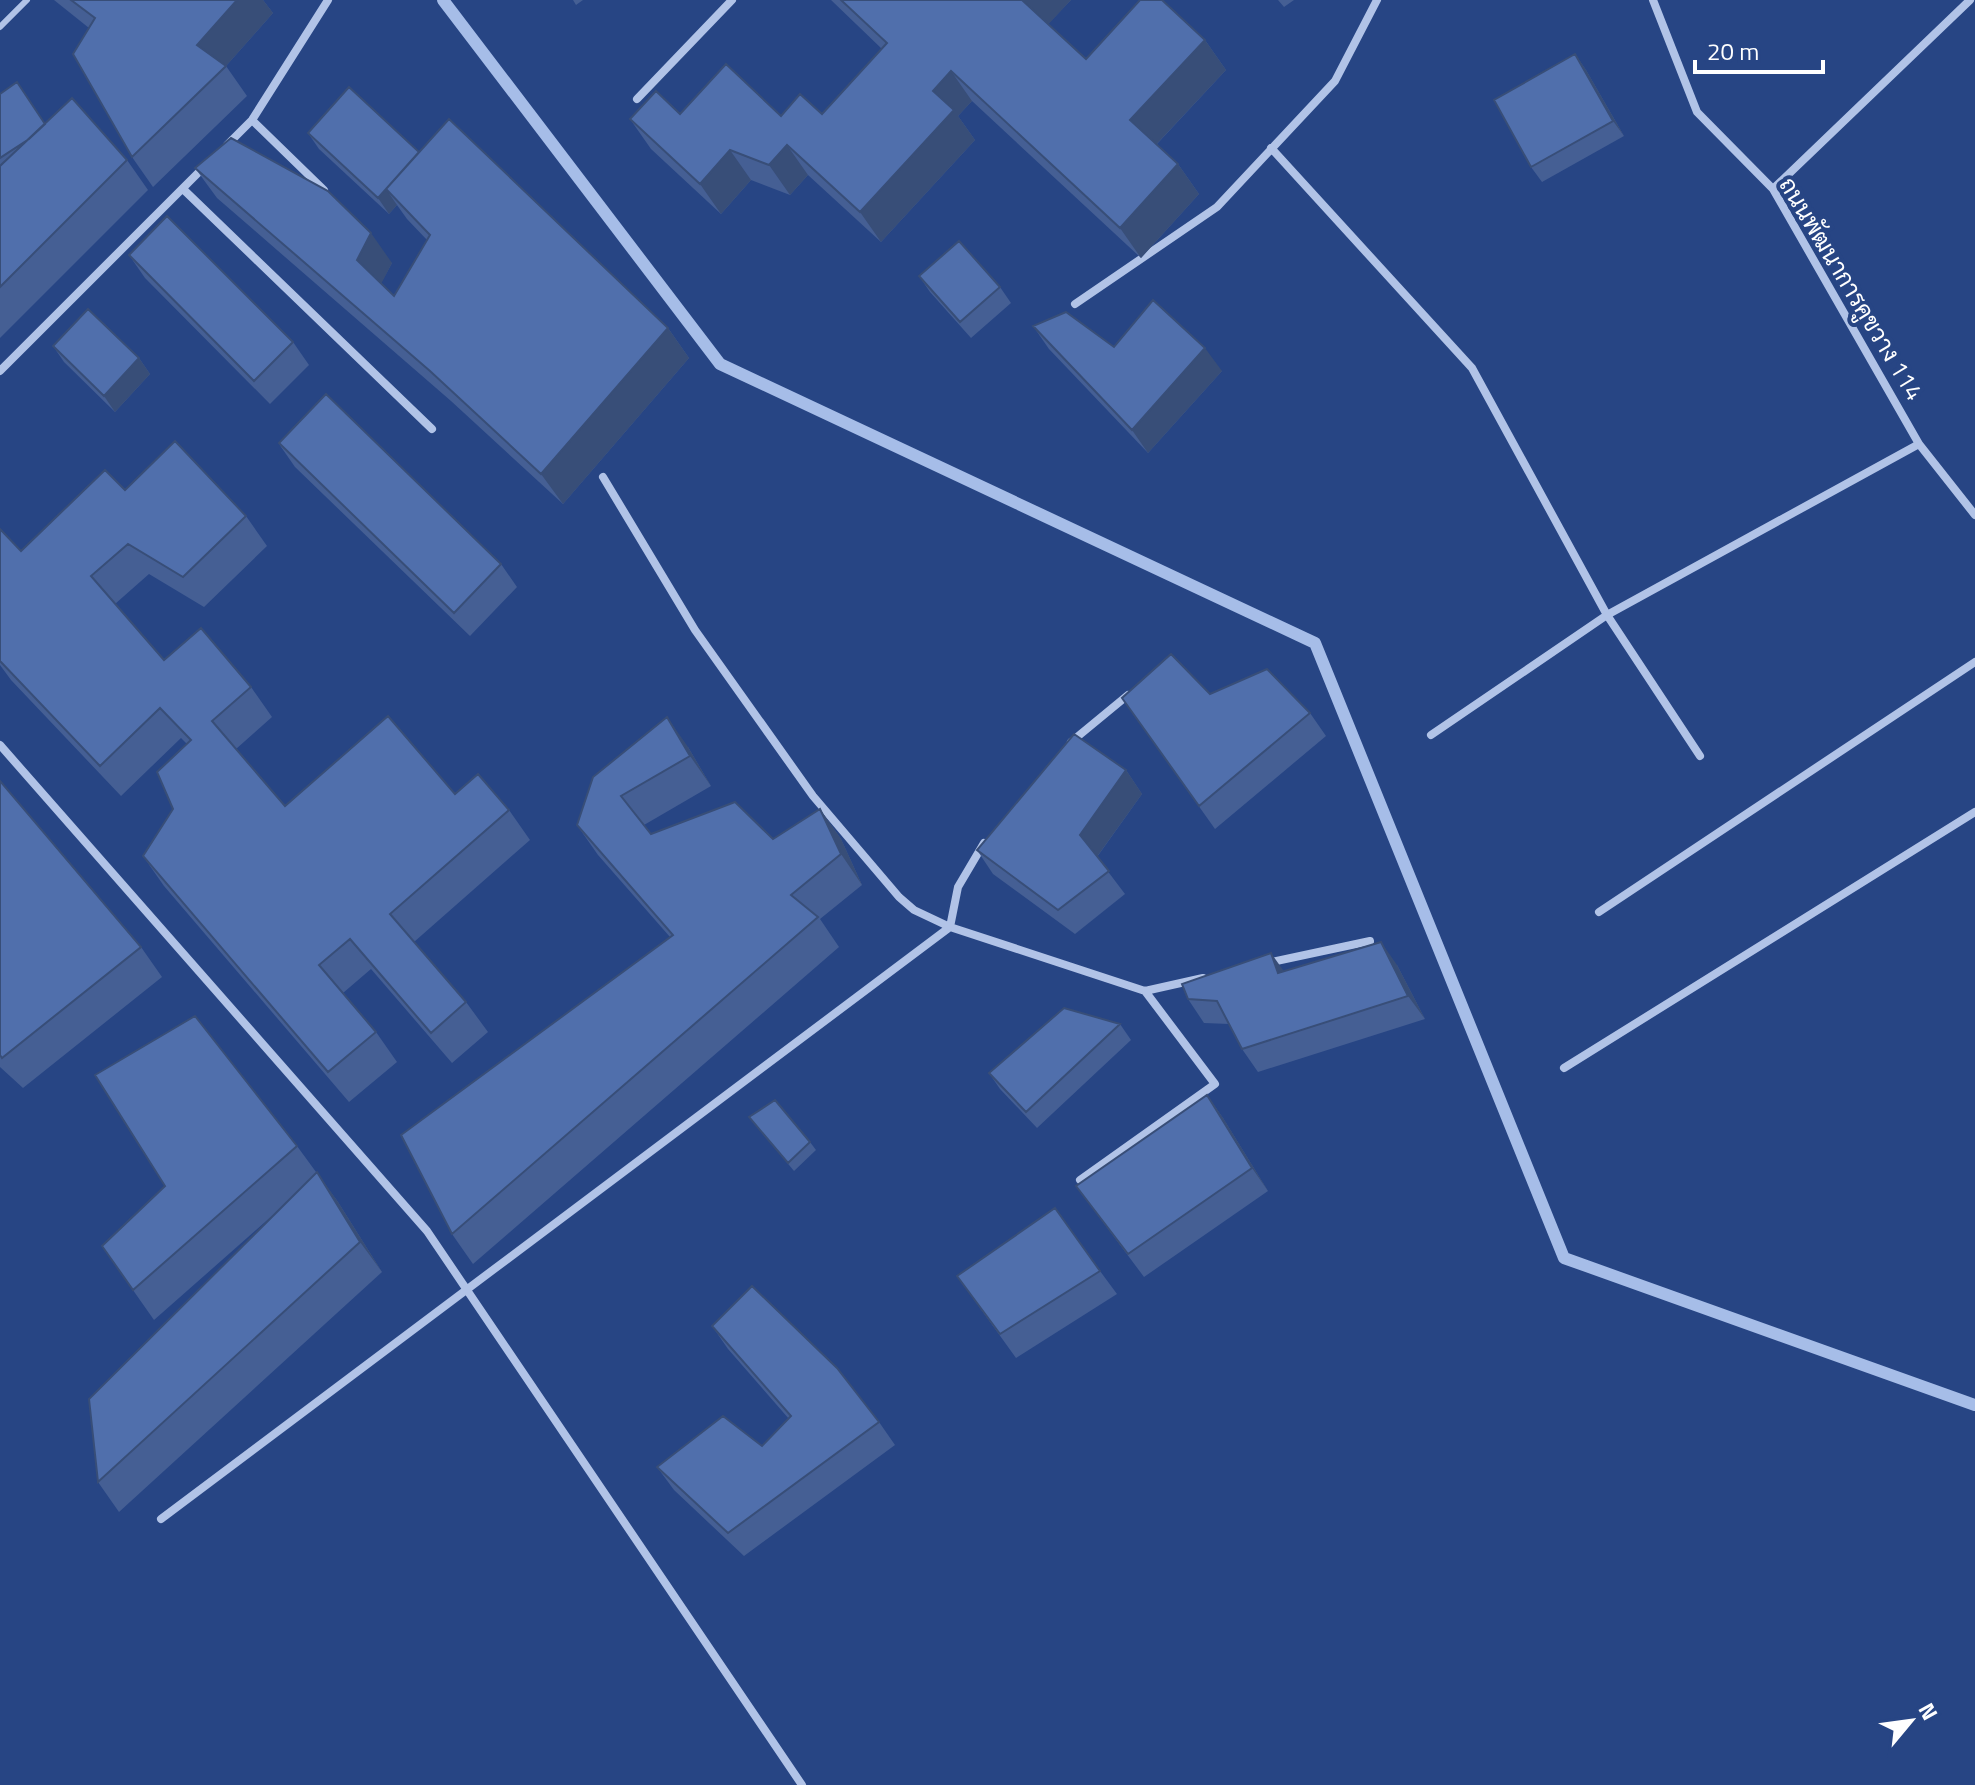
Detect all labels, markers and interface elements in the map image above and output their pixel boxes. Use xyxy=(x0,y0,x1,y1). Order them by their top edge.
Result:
scale bar xyxy=(1695,24,1823,74)
text: 20 m xyxy=(1707,33,1759,69)
street label: ถนนพัฒนาการคูขวาง 114 xyxy=(1771,170,1933,407)
north arrow xyxy=(1871,1681,1951,1761)
text: N xyxy=(1910,1696,1947,1726)

